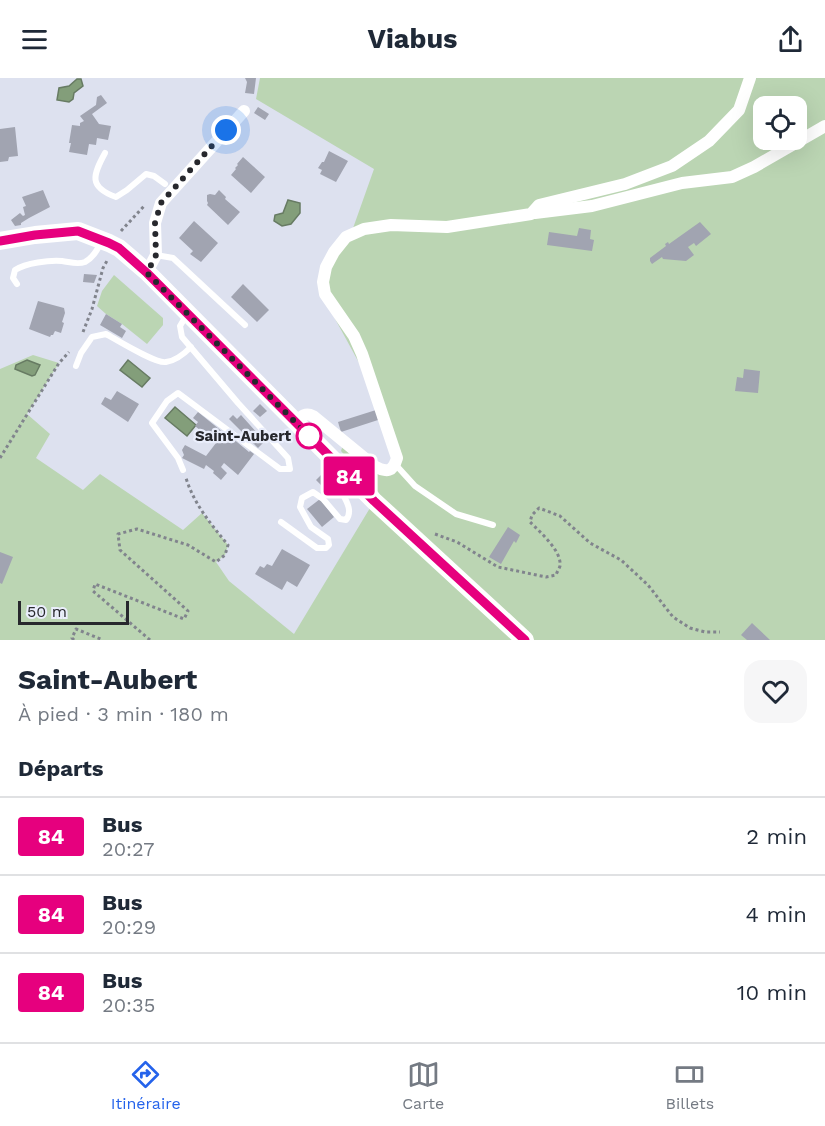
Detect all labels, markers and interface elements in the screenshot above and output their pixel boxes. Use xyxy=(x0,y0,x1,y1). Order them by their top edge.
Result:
icon: menu xyxy=(18,23,51,56)
text: Viabus xyxy=(368,23,457,55)
icon: share xyxy=(774,23,807,56)
map controls xyxy=(753,96,807,150)
button: locate xyxy=(753,96,807,150)
your location xyxy=(211,115,241,145)
marker: Saint-Aubert xyxy=(296,423,322,449)
place label: Saint-Aubert xyxy=(195,427,291,445)
line badge: 84 xyxy=(322,456,376,496)
text: 84 xyxy=(336,464,362,489)
scale bar xyxy=(18,598,129,626)
text: 50 m xyxy=(27,602,67,621)
button: heart xyxy=(744,660,807,723)
text: Saint-Aubert xyxy=(18,663,197,696)
text: À pied · 3 min · 180 m xyxy=(18,702,229,726)
text: Départs xyxy=(18,756,104,781)
text: Bus xyxy=(102,812,142,837)
text: 84 xyxy=(38,824,64,849)
text: 2 min xyxy=(746,824,807,849)
text: 20:27 xyxy=(102,837,155,861)
text: Bus xyxy=(102,890,142,915)
text: 84 xyxy=(38,902,64,927)
text: 4 min xyxy=(746,902,807,927)
text: 20:29 xyxy=(102,915,156,939)
text: Bus xyxy=(102,968,142,993)
text: 84 xyxy=(38,980,64,1005)
text: 10 min xyxy=(737,980,807,1005)
text: 20:35 xyxy=(102,993,155,1017)
tab: Itinéraire xyxy=(111,1058,181,1113)
tab: Carte xyxy=(402,1058,444,1113)
tab: Billets xyxy=(666,1058,714,1113)

